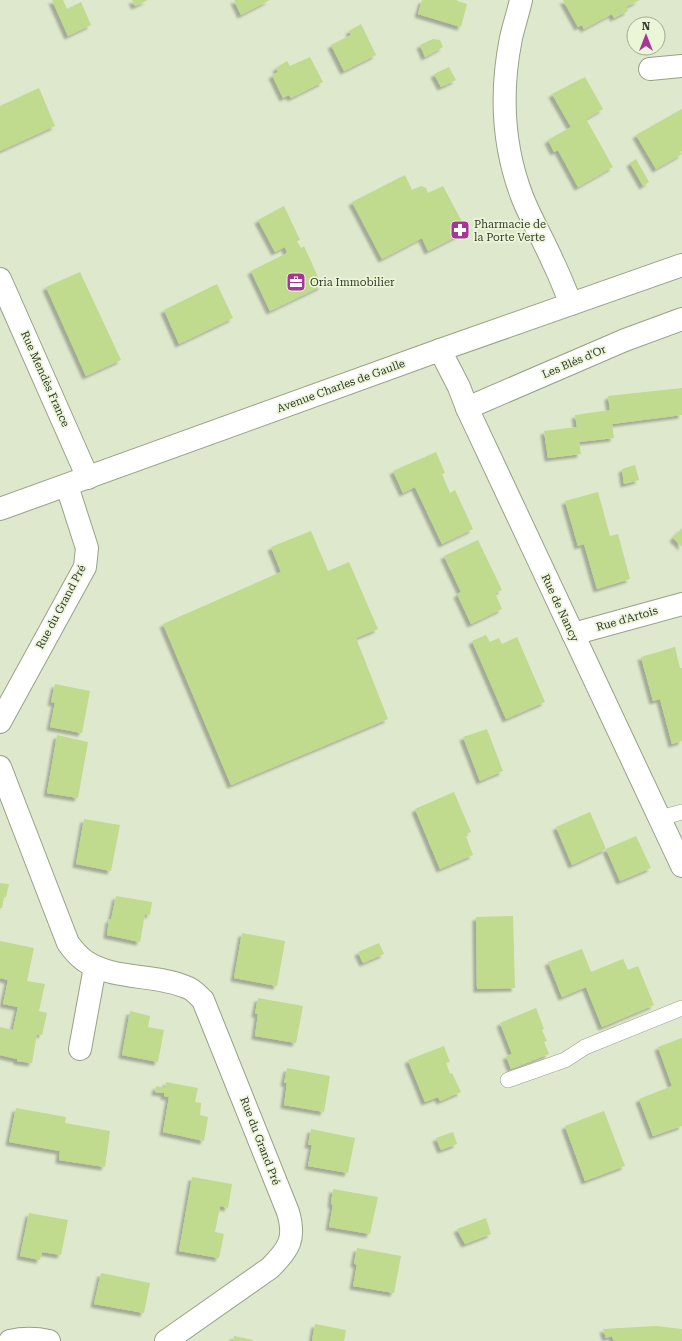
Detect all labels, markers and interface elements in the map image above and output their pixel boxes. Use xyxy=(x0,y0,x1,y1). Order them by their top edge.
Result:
north arrow xyxy=(626,16,666,56)
text: N xyxy=(642,20,651,33)
place label: Pharmacie de la Porte Verte xyxy=(474,218,546,244)
pharmacy icon: Pharmacie de la Porte Verte xyxy=(449,219,471,241)
office icon: Oria Immobilier xyxy=(285,271,307,293)
place label: Oria Immobilier xyxy=(310,276,395,289)
street label: Rue Mendès France xyxy=(18,329,72,429)
street label: Les Blés d'Or xyxy=(540,343,608,381)
street label: Avenue Charles de Gaulle xyxy=(275,357,407,415)
street label: Rue du Grand Pré xyxy=(33,563,89,651)
street label: Rue de Nancy xyxy=(539,572,582,644)
street label: Rue d'Artois xyxy=(595,604,659,634)
street label: Rue du Grand Pré xyxy=(237,1095,283,1187)

